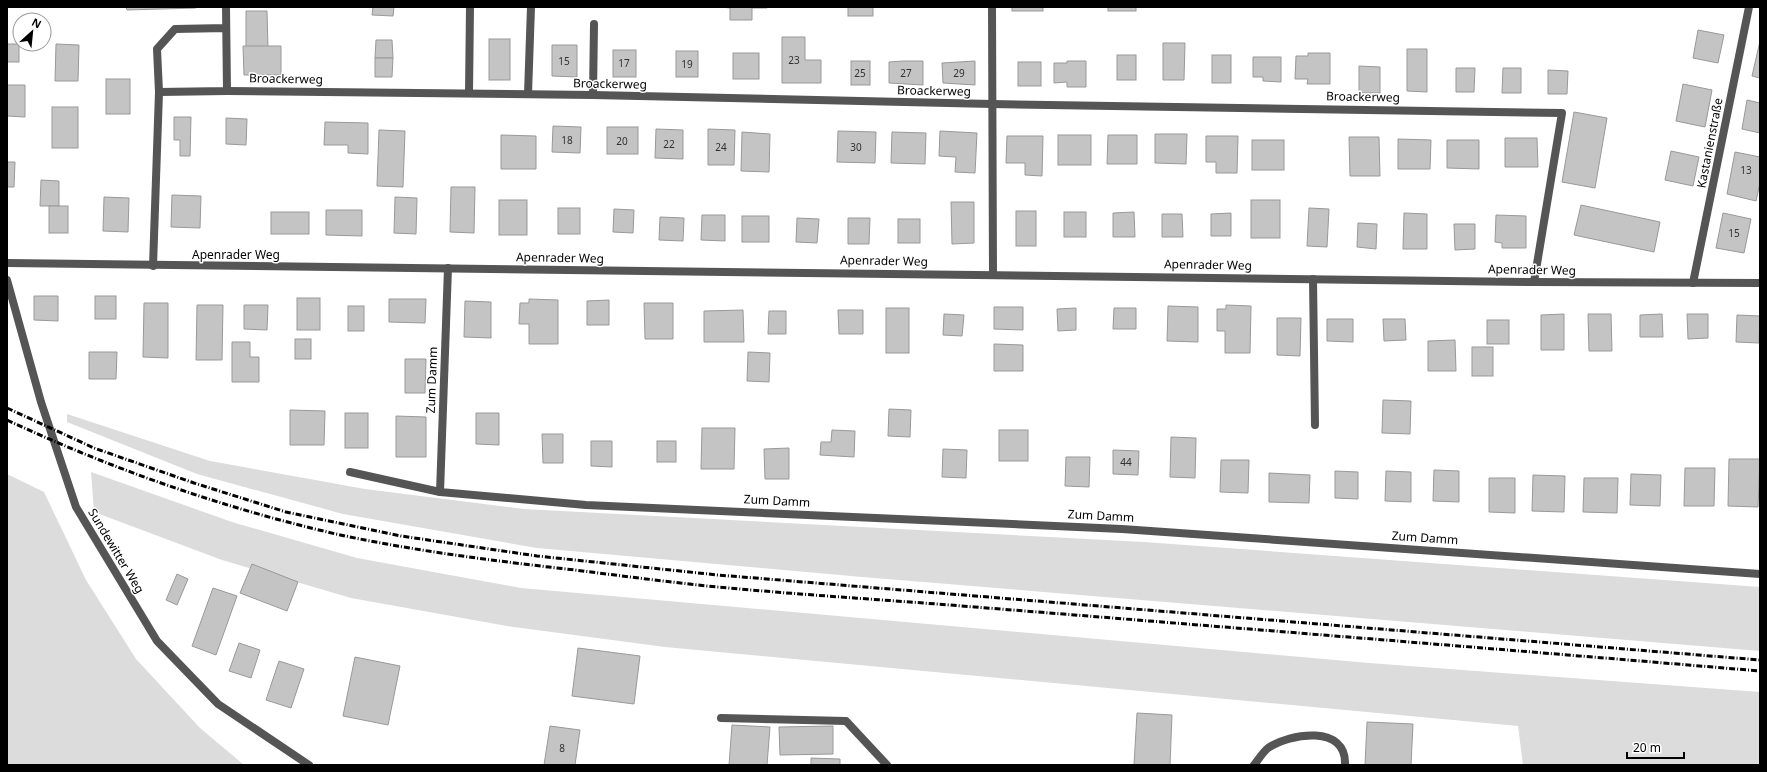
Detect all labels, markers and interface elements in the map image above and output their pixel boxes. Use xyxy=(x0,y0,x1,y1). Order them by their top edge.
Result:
north arrow xyxy=(12,12,52,52)
text: N xyxy=(29,14,44,31)
house number: 23 xyxy=(788,53,800,67)
house number: 15 xyxy=(558,54,570,68)
house number: 17 xyxy=(618,56,630,70)
house number: 19 xyxy=(681,57,693,71)
house number: 25 xyxy=(854,66,866,80)
house number: 27 xyxy=(900,66,912,80)
house number: 29 xyxy=(953,66,965,80)
street label: Broackerweg xyxy=(249,69,323,88)
street label: Broackerweg xyxy=(573,74,647,93)
street label: Broackerweg xyxy=(897,81,971,100)
street label: Broackerweg xyxy=(1326,87,1400,106)
street label: Kastanienstraße xyxy=(1692,96,1727,189)
house number: 18 xyxy=(561,133,573,147)
house number: 20 xyxy=(616,134,628,148)
house number: 22 xyxy=(663,137,675,151)
house number: 24 xyxy=(715,140,727,154)
house number: 30 xyxy=(850,140,862,154)
house number: 13 xyxy=(1740,163,1752,177)
house number: 15 xyxy=(1728,226,1740,240)
street label: Apenrader Weg xyxy=(192,246,280,263)
street label: Apenrader Weg xyxy=(516,248,604,267)
street label: Apenrader Weg xyxy=(840,251,928,270)
street label: Apenrader Weg xyxy=(1164,255,1252,274)
street label: Apenrader Weg xyxy=(1488,260,1576,279)
street label: Zum Damm xyxy=(422,346,441,414)
house number: 44 xyxy=(1120,455,1132,469)
street label: Zum Damm xyxy=(743,490,811,511)
street label: Sundewitter Weg xyxy=(84,505,149,596)
street label: Zum Damm xyxy=(1067,505,1135,526)
street label: Zum Damm xyxy=(1391,527,1459,548)
scale bar xyxy=(1627,734,1684,760)
text: 20 m xyxy=(1633,739,1661,756)
house number: 8 xyxy=(559,741,565,755)

